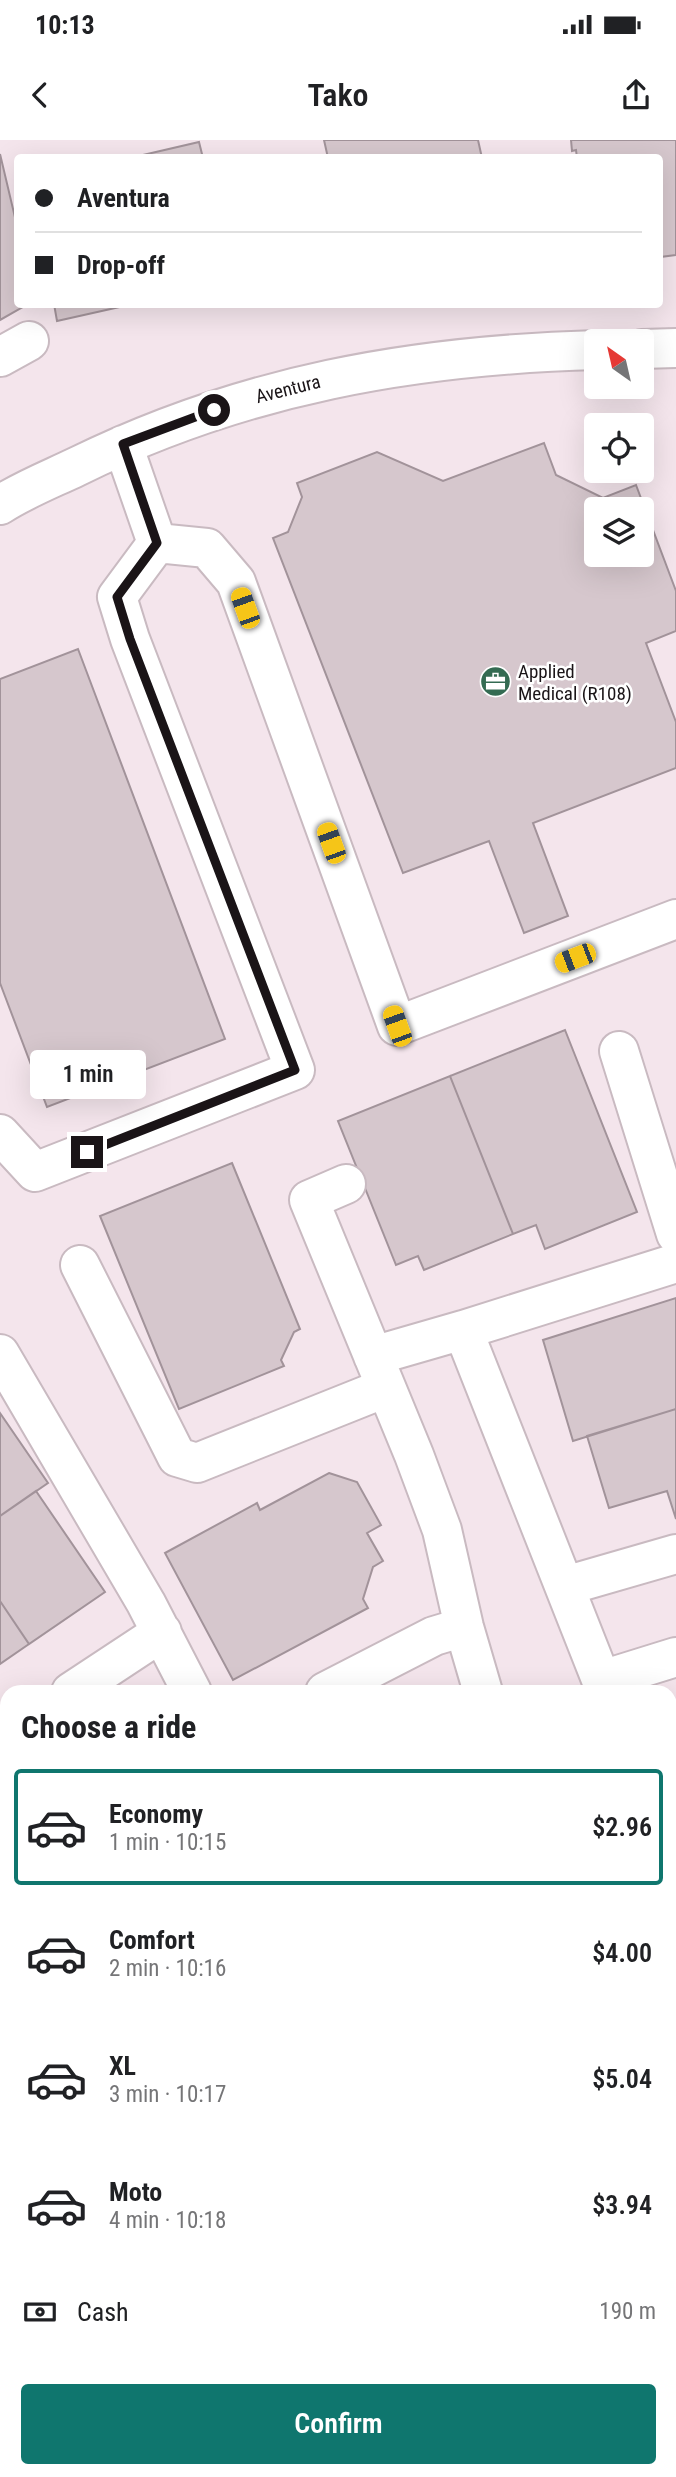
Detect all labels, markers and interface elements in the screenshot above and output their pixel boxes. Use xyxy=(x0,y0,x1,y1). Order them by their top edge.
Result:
text: 10:13 xyxy=(35,10,95,40)
icon: back xyxy=(21,76,59,114)
text: Tako xyxy=(308,76,368,114)
icon: share xyxy=(617,76,655,114)
text: Aventura xyxy=(77,183,170,213)
text: Drop-off xyxy=(77,250,165,280)
north arrow xyxy=(584,329,654,399)
map controls xyxy=(584,329,654,567)
street label: Aventura xyxy=(253,370,323,408)
route start xyxy=(198,394,230,426)
button: locate xyxy=(584,413,654,483)
button: layers xyxy=(584,497,654,567)
car xyxy=(228,585,263,631)
place label: Applied Medical (R108) xyxy=(518,660,632,705)
office icon: Applied Medical (R108) xyxy=(478,665,512,699)
car xyxy=(314,820,349,866)
car xyxy=(552,941,599,975)
car xyxy=(380,1003,415,1049)
callout: 1 min xyxy=(29,1051,145,1100)
text: 1 min xyxy=(63,1061,113,1088)
route end xyxy=(71,1136,103,1168)
text: Choose a ride xyxy=(21,1708,196,1746)
icon: car xyxy=(25,1796,88,1859)
text: Economy xyxy=(109,1799,203,1829)
text: $2.96 xyxy=(592,1812,652,1842)
text: 1 min · 10:15 xyxy=(109,1829,226,1856)
icon: car xyxy=(25,1922,88,1985)
text: Comfort xyxy=(109,1925,195,1955)
text: $4.00 xyxy=(592,1938,652,1968)
text: 2 min · 10:16 xyxy=(109,1955,226,1982)
icon: car xyxy=(25,2048,88,2111)
text: XL xyxy=(109,2051,136,2081)
text: $5.04 xyxy=(592,2064,652,2094)
text: 3 min · 10:17 xyxy=(109,2081,226,2108)
icon: car xyxy=(25,2174,88,2237)
text: Moto xyxy=(109,2177,162,2207)
text: $3.94 xyxy=(592,2190,652,2220)
text: 4 min · 10:18 xyxy=(109,2207,226,2234)
icon: cash xyxy=(21,2293,59,2331)
text: Cash xyxy=(77,2297,129,2327)
text: 190 m xyxy=(599,2298,656,2325)
button: Confirm xyxy=(21,2384,656,2464)

